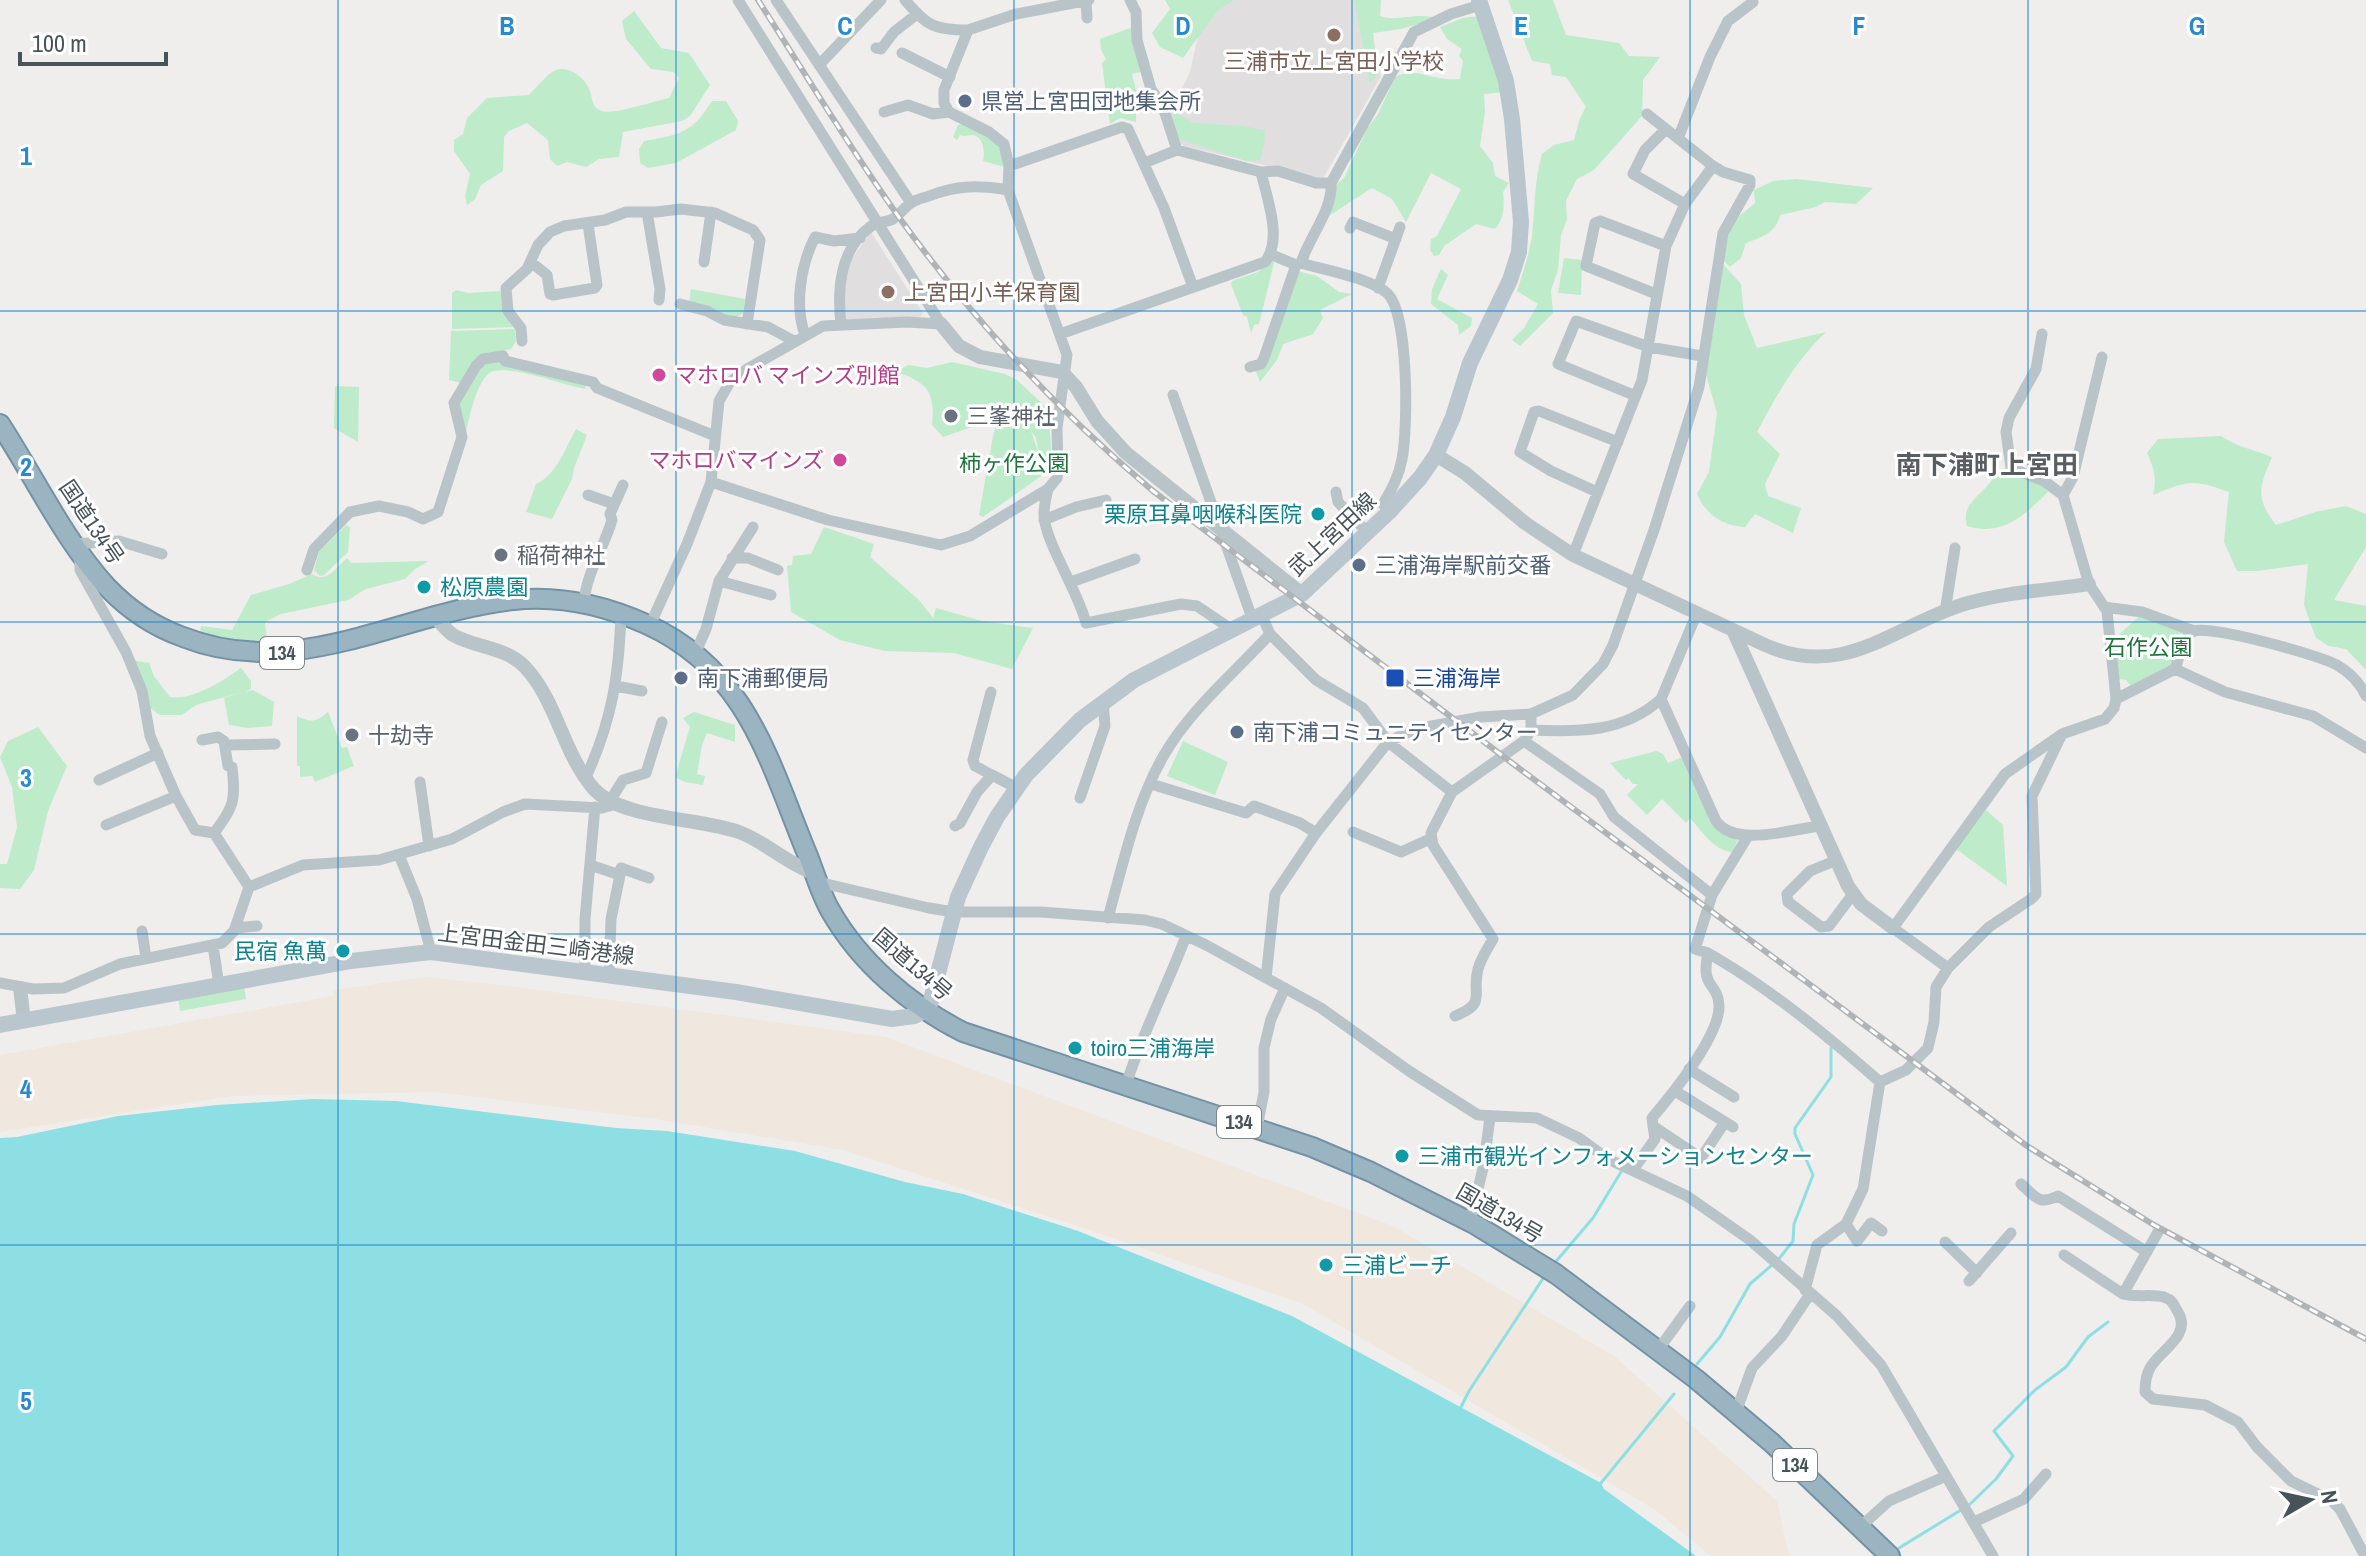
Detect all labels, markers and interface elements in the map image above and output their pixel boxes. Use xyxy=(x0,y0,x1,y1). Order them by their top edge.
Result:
text: B xyxy=(499,8,515,43)
text: C xyxy=(837,8,853,43)
text: D xyxy=(1175,8,1191,43)
text: E xyxy=(1514,8,1528,43)
text: F xyxy=(1852,8,1866,43)
text: G xyxy=(2189,8,2205,43)
scale bar xyxy=(20,16,166,66)
marker: 三浦市立上宮田小学校 xyxy=(1325,26,1343,44)
text: 100 m xyxy=(32,27,87,59)
place label: 三浦市立上宮田小学校 xyxy=(1224,46,1444,76)
place label: 県営上宮田団地集会所 xyxy=(981,86,1201,116)
marker: 県営上宮田団地集会所 xyxy=(956,92,974,110)
text: 1 xyxy=(20,138,32,173)
place label: 上宮田小羊保育園 xyxy=(904,277,1080,307)
marker: 上宮田小羊保育園 xyxy=(879,283,897,301)
place label: マホロバ マインズ別館 xyxy=(675,360,900,390)
marker: マホロバ マインズ別館 xyxy=(650,366,668,384)
place label: 三峯神社 xyxy=(967,401,1055,431)
marker: 三峯神社 xyxy=(942,407,960,425)
place label: マホロバマインズ xyxy=(648,445,824,475)
district label: 南下浦町上宮田 xyxy=(1896,447,2078,482)
park label: 柿ヶ作公園 xyxy=(959,448,1069,478)
text: 2 xyxy=(20,449,32,484)
marker: マホロバマインズ xyxy=(831,451,849,469)
street label: 国道134号 xyxy=(53,474,131,570)
street label: 武上宮田線 xyxy=(1282,486,1382,582)
place label: 栗原耳鼻咽喉科医院 xyxy=(1104,499,1302,529)
marker: 栗原耳鼻咽喉科医院 xyxy=(1309,505,1327,523)
place label: 稲荷神社 xyxy=(517,540,605,570)
marker: 稲荷神社 xyxy=(492,546,510,564)
place label: 三浦海岸駅前交番 xyxy=(1375,550,1551,580)
marker: 三浦海岸駅前交番 xyxy=(1350,556,1368,574)
place label: 松原農園 xyxy=(440,572,528,602)
marker: 松原農園 xyxy=(415,578,433,596)
park label: 石作公園 xyxy=(2104,632,2192,662)
road number: 134 xyxy=(260,637,304,669)
place label: 南下浦郵便局 xyxy=(697,663,829,693)
place label: 三浦海岸 xyxy=(1413,663,1501,693)
marker: 三浦海岸 xyxy=(1384,667,1406,689)
marker: 南下浦郵便局 xyxy=(672,669,690,687)
place label: 南下浦コミュニティセンター xyxy=(1253,717,1538,747)
place label: 十劫寺 xyxy=(368,720,434,750)
marker: 南下浦コミュニティセンター xyxy=(1228,723,1246,741)
marker: 十劫寺 xyxy=(343,726,361,744)
text: 3 xyxy=(20,760,32,795)
street label: 上宮田金田三崎港線 xyxy=(436,917,636,971)
street label: 国道134号 xyxy=(867,921,959,1007)
place label: 民宿 魚萬 xyxy=(234,936,327,966)
marker: 民宿 魚萬 xyxy=(334,942,352,960)
place label: toiro三浦海岸 xyxy=(1091,1033,1215,1063)
marker: toiro三浦海岸 xyxy=(1066,1039,1084,1057)
text: 4 xyxy=(20,1071,32,1106)
road number: 134 xyxy=(1217,1106,1261,1138)
place label: 三浦市観光インフォメーションセンター xyxy=(1418,1141,1813,1171)
marker: 三浦市観光インフォメーションセンター xyxy=(1393,1147,1411,1165)
street label: 国道134号 xyxy=(1451,1176,1549,1250)
place label: 三浦ビーチ xyxy=(1342,1250,1452,1280)
marker: 三浦ビーチ xyxy=(1317,1256,1335,1274)
text: 5 xyxy=(20,1383,32,1418)
road number: 134 xyxy=(1773,1449,1817,1481)
north arrow xyxy=(2270,1460,2350,1540)
text: N xyxy=(2314,1488,2346,1506)

